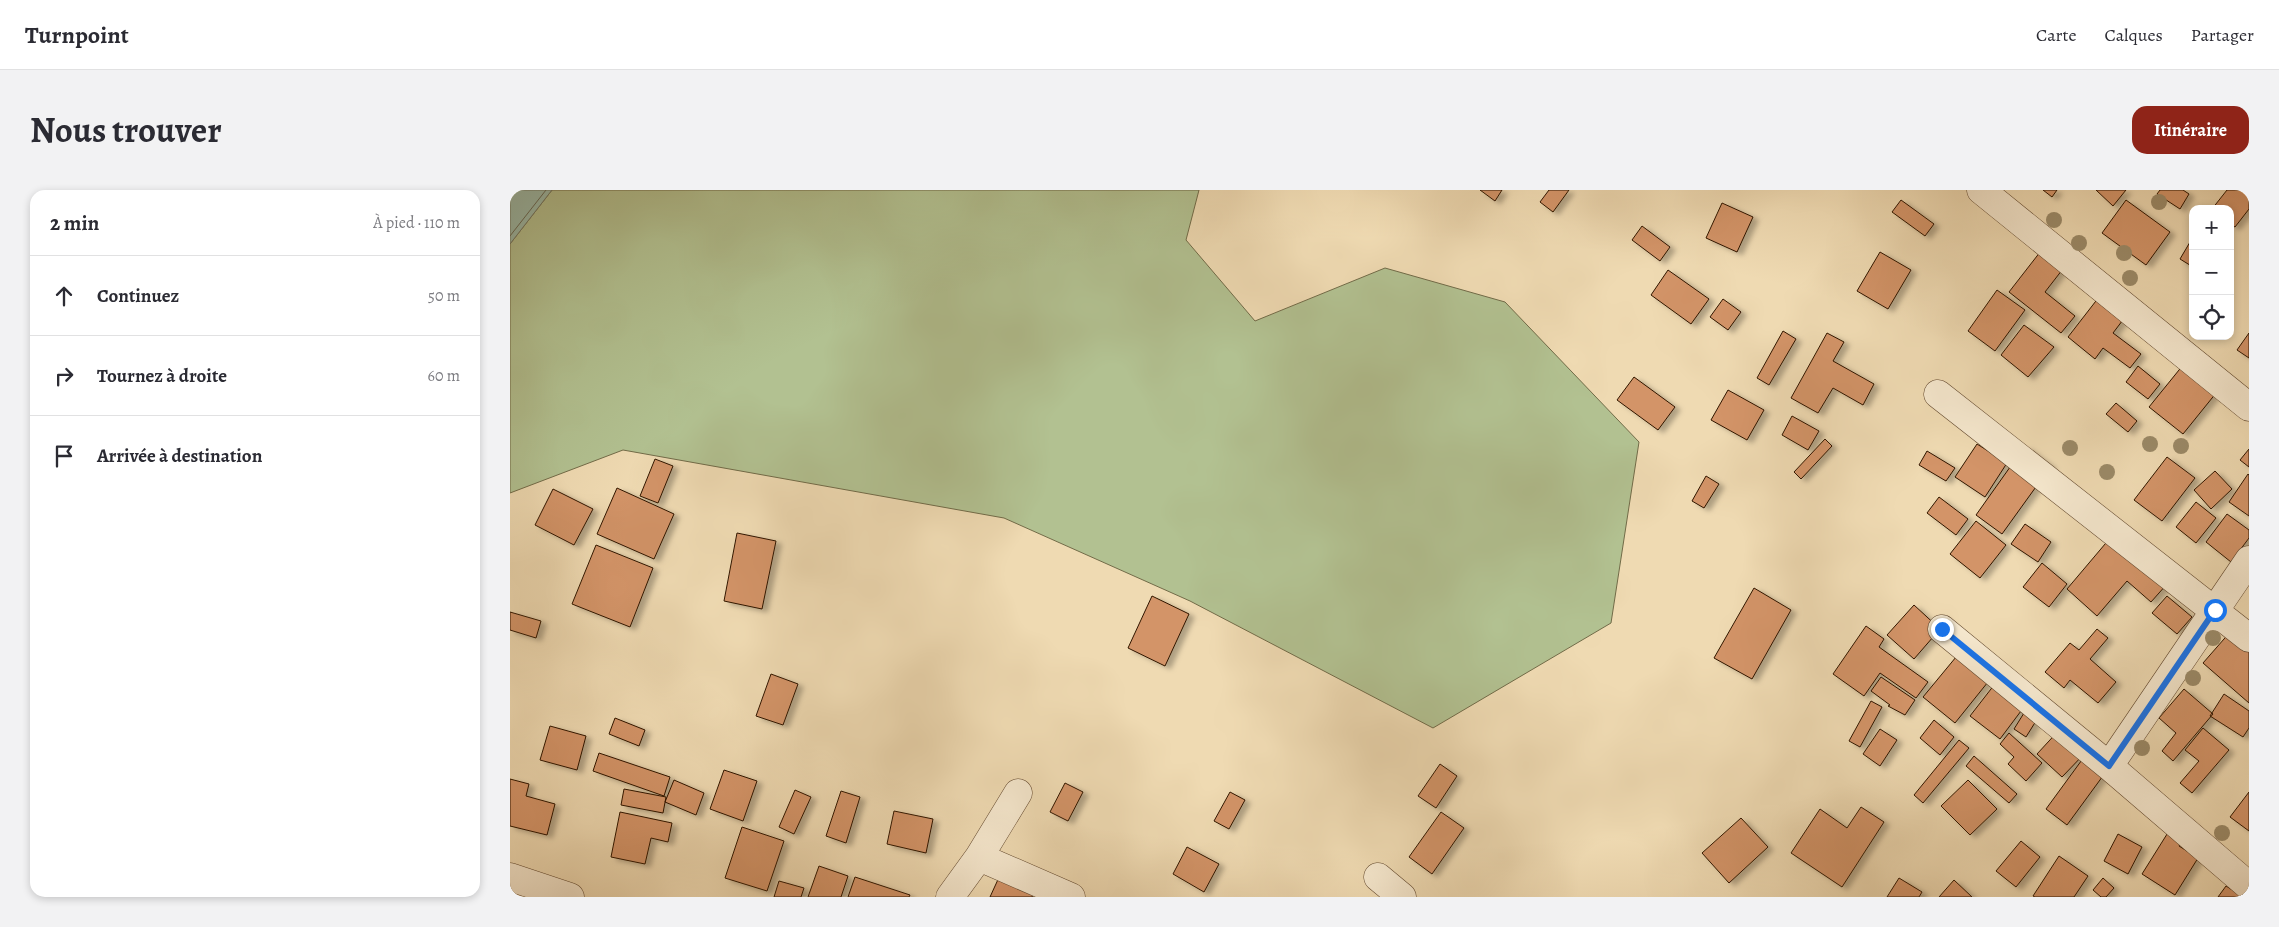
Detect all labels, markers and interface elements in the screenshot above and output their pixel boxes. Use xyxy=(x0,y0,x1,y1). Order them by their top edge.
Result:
text: Turnpoint xyxy=(25,19,129,51)
text: Carte xyxy=(2036,23,2076,47)
text: Calques xyxy=(2104,23,2163,47)
text: Partager xyxy=(2191,23,2254,47)
text: Nous trouver xyxy=(30,106,222,154)
button: Itinéraire xyxy=(2132,106,2249,154)
map controls xyxy=(2189,205,2234,340)
button: + xyxy=(2189,205,2234,250)
text: 2 min xyxy=(50,209,99,237)
text: À pied · 110 m xyxy=(373,212,460,234)
button: − xyxy=(2189,250,2234,295)
icon: ahead xyxy=(50,282,78,310)
text: Continuez xyxy=(97,283,179,309)
text: 50 m xyxy=(428,285,460,307)
button: locate xyxy=(2189,295,2234,340)
icon: right xyxy=(50,362,78,390)
text: Tournez à droite xyxy=(97,363,227,389)
text: 60 m xyxy=(428,365,460,387)
icon: arrive xyxy=(50,442,78,470)
text: Arrivée à destination xyxy=(97,443,262,469)
route start xyxy=(2204,599,2227,622)
route end xyxy=(1931,618,1954,641)

